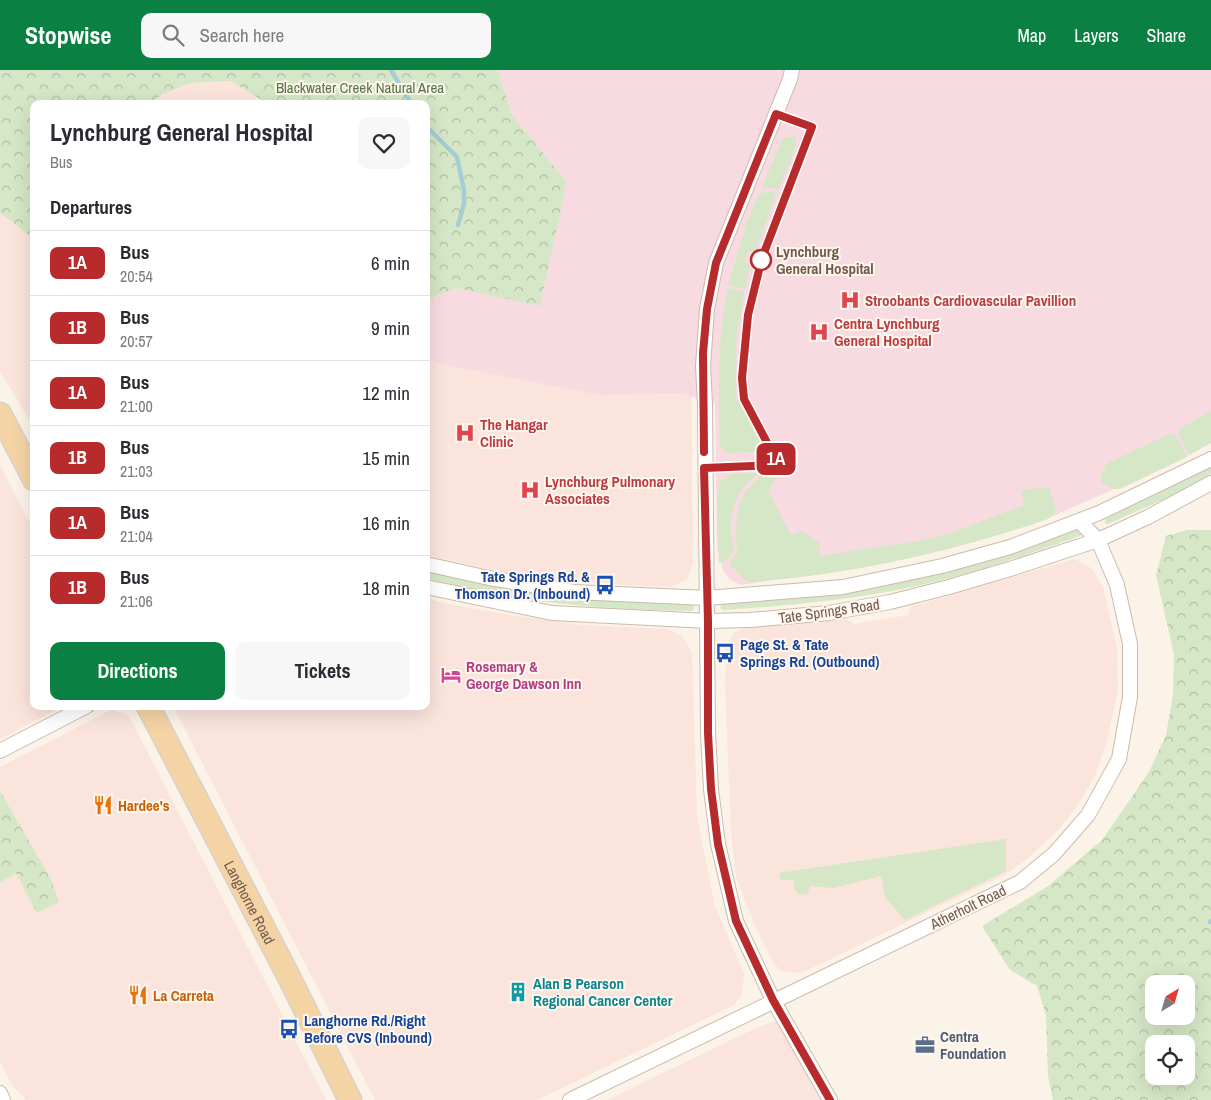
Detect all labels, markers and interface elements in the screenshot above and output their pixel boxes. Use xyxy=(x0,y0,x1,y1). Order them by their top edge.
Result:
search box xyxy=(141,13,491,58)
text: Stopwise xyxy=(25,19,111,51)
icon: search xyxy=(159,21,187,49)
text: Search here xyxy=(199,22,284,48)
text: Map xyxy=(1018,23,1046,48)
text: Layers xyxy=(1074,23,1119,48)
text: Share xyxy=(1147,23,1186,48)
park label: Blackwater Creek Natural Area xyxy=(276,77,444,98)
text: Lynchburg General Hospital xyxy=(50,116,313,148)
button: heart xyxy=(358,117,410,169)
text: Bus xyxy=(50,151,73,173)
text: Departures xyxy=(50,194,132,220)
text: Bus xyxy=(120,239,149,265)
place label: Lynchburg General Hospital xyxy=(776,241,874,279)
marker: Lynchburg General Hospital xyxy=(750,249,772,271)
text: 1A xyxy=(68,250,87,275)
text: 6 min xyxy=(371,250,410,276)
text: 20:54 xyxy=(120,265,153,287)
hospital icon: Stroobants Cardiovascular Pavillion xyxy=(839,289,861,311)
place label: Stroobants Cardiovascular Pavillion xyxy=(865,290,1076,311)
text: Bus xyxy=(120,304,149,330)
place label: Centra Lynchburg General Hospital xyxy=(834,313,940,351)
text: 1B xyxy=(68,315,87,340)
text: 9 min xyxy=(371,315,410,341)
hospital icon: Centra Lynchburg General Hospital xyxy=(808,321,830,343)
text: 20:57 xyxy=(120,330,153,352)
text: Bus xyxy=(120,369,149,395)
text: 1A xyxy=(68,380,87,405)
text: 12 min xyxy=(362,380,410,406)
text: 21:00 xyxy=(120,395,153,417)
place label: The Hangar Clinic xyxy=(480,414,548,452)
hospital icon: The Hangar Clinic xyxy=(454,422,476,444)
text: Bus xyxy=(120,434,149,460)
line badge: 1A xyxy=(754,443,798,475)
text: 1B xyxy=(68,445,87,470)
text: 15 min xyxy=(362,445,410,471)
text: 1A xyxy=(767,446,785,471)
text: 21:03 xyxy=(120,460,153,482)
place label: Lynchburg Pulmonary Associates xyxy=(545,471,675,509)
hospital icon: Lynchburg Pulmonary Associates xyxy=(519,479,541,501)
text: Bus xyxy=(120,499,149,525)
text: 1A xyxy=(68,510,87,535)
text: 16 min xyxy=(362,510,410,536)
text: 21:04 xyxy=(120,525,153,547)
text: Bus xyxy=(120,564,149,590)
place label: Tate Springs Rd. & Thomson Dr. (Inbound) xyxy=(455,566,590,604)
bus stop icon: Tate Springs Rd. & Thomson Dr. (Inbound) xyxy=(594,574,616,596)
text: 1B xyxy=(68,575,87,600)
text: 18 min xyxy=(362,575,410,601)
text: 21:06 xyxy=(120,590,153,612)
street label: Tate Springs Road xyxy=(777,593,881,629)
place label: Page St. & Tate Springs Rd. (Outbound) xyxy=(740,634,879,672)
button: Directions xyxy=(50,642,225,700)
button: Tickets xyxy=(235,642,410,700)
bus stop icon: Page St. & Tate Springs Rd. (Outbound) xyxy=(714,642,736,664)
place label: Rosemary & George Dawson Inn xyxy=(466,656,582,694)
hotel icon: Rosemary & George Dawson Inn xyxy=(440,664,462,686)
restaurant icon: Hardee's xyxy=(92,794,114,816)
place label: Hardee's xyxy=(118,795,170,816)
street label: Langhorne Road xyxy=(220,857,281,948)
street label: Atherholt Road xyxy=(926,880,1009,935)
place label: Alan B Pearson Regional Cancer Center xyxy=(533,973,673,1011)
north arrow xyxy=(1145,975,1195,1025)
map controls xyxy=(1145,975,1195,1085)
building icon: Alan B Pearson Regional Cancer Center xyxy=(507,981,529,1003)
restaurant icon: La Carreta xyxy=(127,984,149,1006)
place label: La Carreta xyxy=(153,985,214,1006)
place label: Langhorne Rd./Right Before CVS (Inbound) xyxy=(304,1010,432,1048)
bus stop icon: Langhorne Rd./Right Before CVS (Inbound) xyxy=(278,1018,300,1040)
place label: Centra Foundation xyxy=(940,1026,1006,1064)
office icon: Centra Foundation xyxy=(914,1034,936,1056)
button: locate xyxy=(1145,1035,1195,1085)

